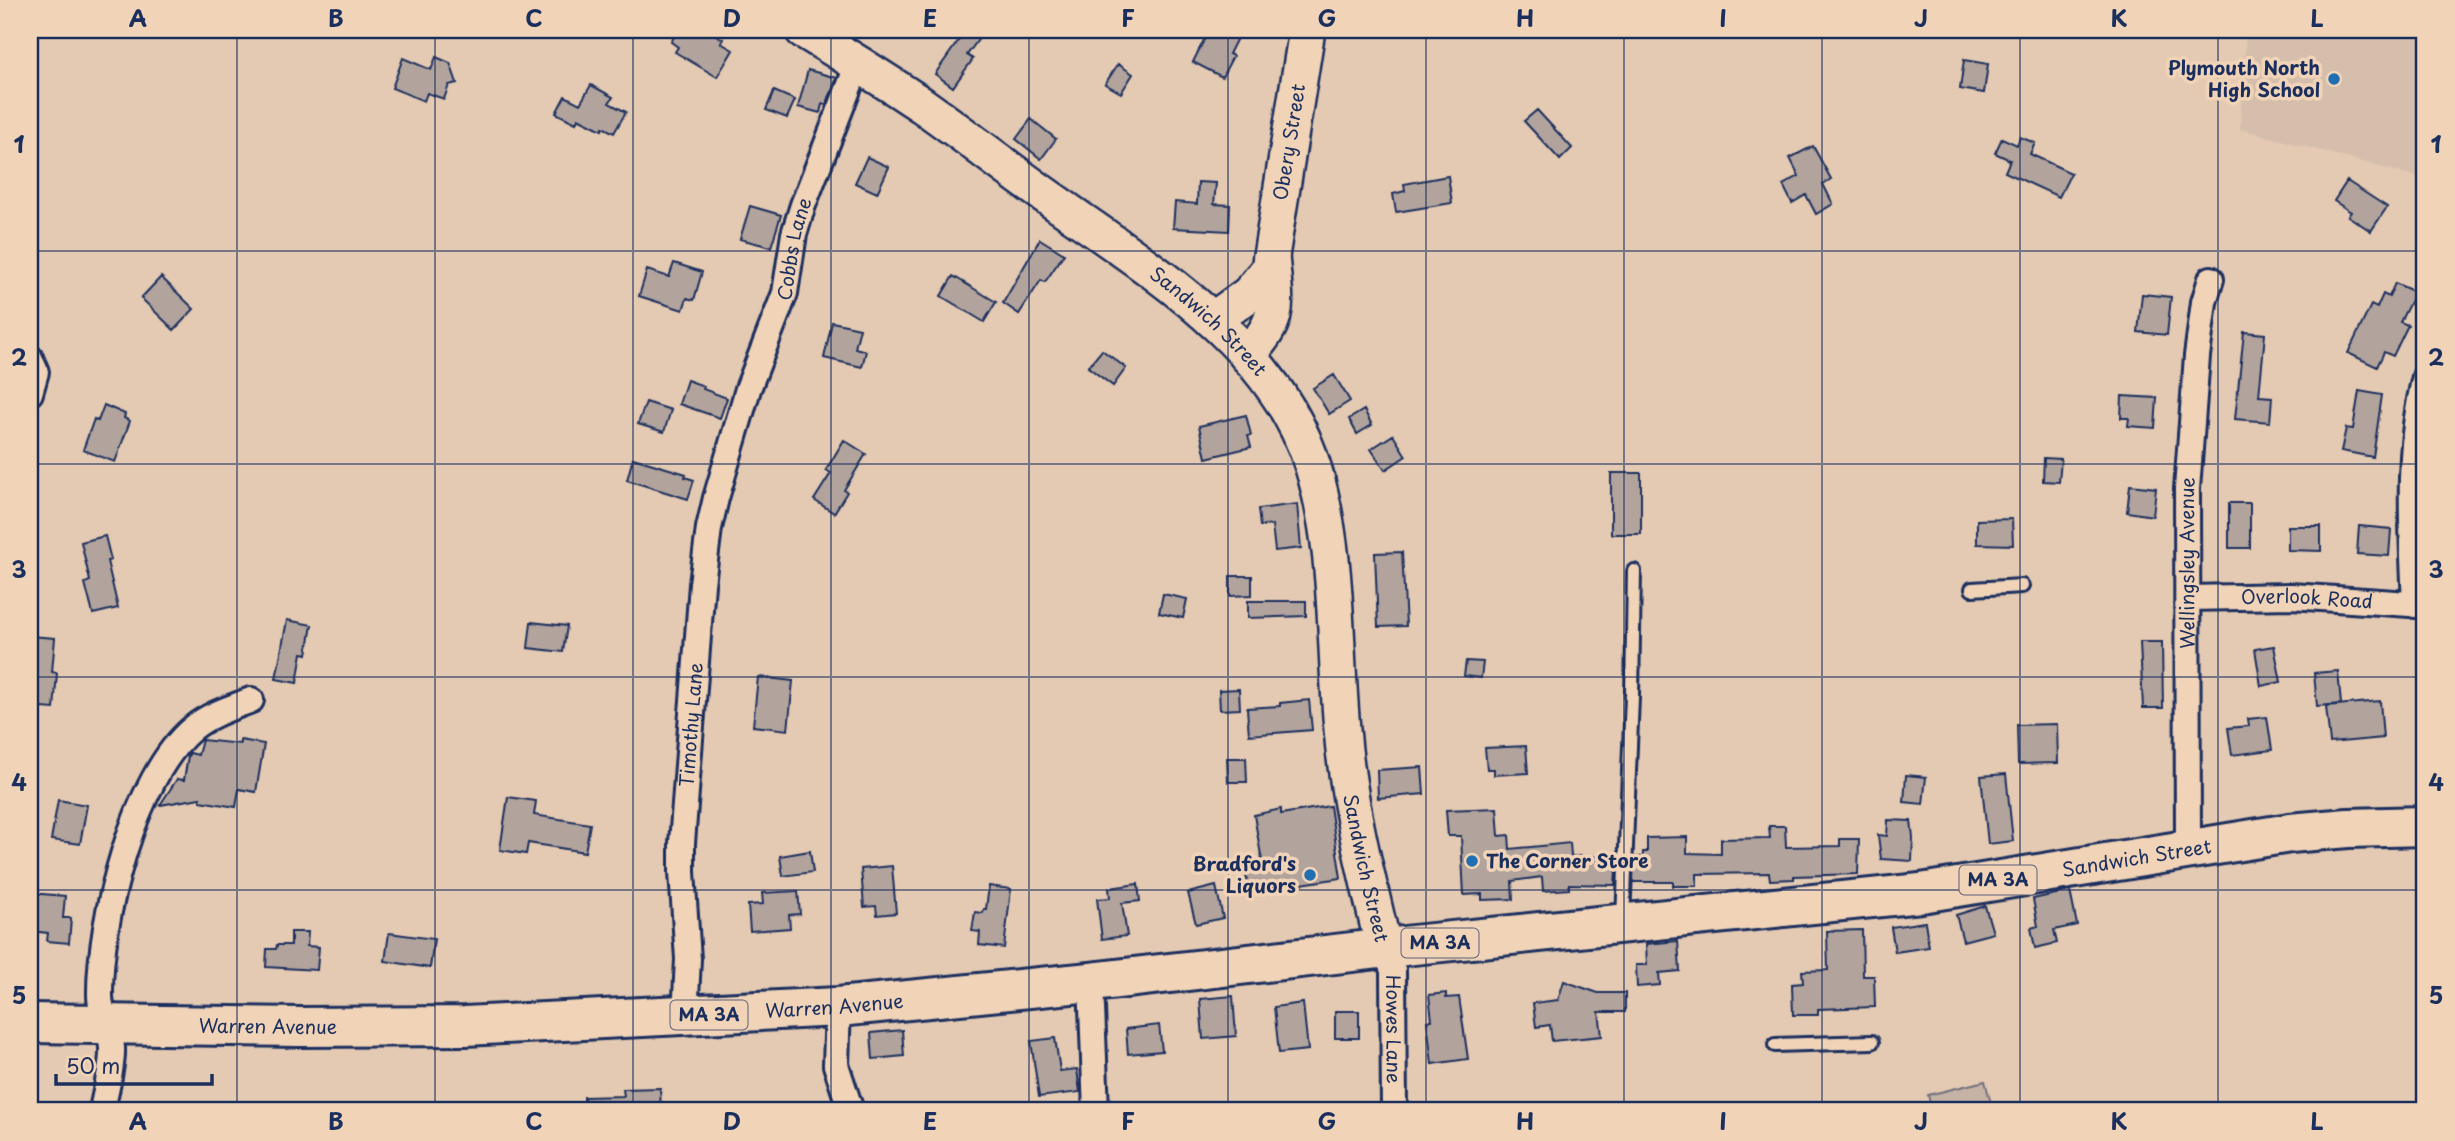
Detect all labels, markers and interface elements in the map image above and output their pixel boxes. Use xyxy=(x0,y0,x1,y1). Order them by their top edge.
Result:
text: A xyxy=(129,0,147,35)
text: B xyxy=(328,0,344,35)
text: C xyxy=(525,0,543,35)
text: D xyxy=(723,0,741,35)
text: E xyxy=(923,0,937,35)
text: F xyxy=(1121,0,1135,35)
text: G xyxy=(1318,0,1336,35)
text: H xyxy=(1516,0,1534,35)
text: I xyxy=(1719,0,1727,35)
text: J xyxy=(1914,0,1928,35)
text: K xyxy=(2111,0,2128,35)
text: L xyxy=(2310,0,2324,35)
place label: Plymouth North High School xyxy=(2168,53,2320,103)
marker: Plymouth North High School xyxy=(2326,71,2342,87)
street label: Obery Street xyxy=(1265,81,1311,202)
text: 1 xyxy=(14,126,25,161)
text: 1 xyxy=(2431,126,2442,161)
street label: Cobbs Lane xyxy=(768,193,818,304)
street label: Sandwich Street xyxy=(1145,259,1275,381)
text: 2 xyxy=(11,339,27,374)
text: 2 xyxy=(2428,339,2444,374)
street label: Wellingsley Avenue xyxy=(2172,476,2201,649)
text: 3 xyxy=(11,551,27,586)
text: 3 xyxy=(2428,551,2444,586)
street label: Overlook Road xyxy=(2241,581,2374,614)
street label: Timothy Lane xyxy=(671,661,709,788)
text: 4 xyxy=(11,764,27,799)
text: 4 xyxy=(2428,764,2444,799)
street label: Sandwich Street xyxy=(1337,792,1397,945)
street label: Sandwich Street xyxy=(2060,831,2213,883)
place label: The Corner Store xyxy=(1486,846,1648,874)
place label: Bradford's Liquors xyxy=(1193,849,1296,899)
marker: The Corner Store xyxy=(1464,853,1480,869)
road number: MA 3A xyxy=(1960,866,2036,894)
marker: Bradford's Liquors xyxy=(1302,867,1318,883)
road number: MA 3A xyxy=(1402,928,1478,958)
street label: Howes Lane xyxy=(1380,975,1409,1084)
text: 5 xyxy=(12,977,26,1012)
text: 5 xyxy=(2429,977,2443,1012)
street label: Warren Avenue xyxy=(765,986,905,1024)
road number: MA 3A xyxy=(670,1000,748,1030)
street label: Warren Avenue xyxy=(199,1011,337,1040)
scale bar xyxy=(56,1043,212,1087)
text: 50 m xyxy=(66,1049,120,1081)
text: A xyxy=(129,1103,147,1138)
text: B xyxy=(328,1103,344,1138)
text: C xyxy=(525,1103,543,1138)
text: D xyxy=(723,1103,741,1138)
text: E xyxy=(923,1103,937,1138)
text: F xyxy=(1121,1103,1135,1138)
text: G xyxy=(1318,1103,1336,1138)
text: H xyxy=(1516,1103,1534,1138)
text: I xyxy=(1719,1103,1727,1138)
text: J xyxy=(1914,1103,1928,1138)
text: K xyxy=(2111,1103,2128,1138)
text: L xyxy=(2310,1103,2324,1138)

